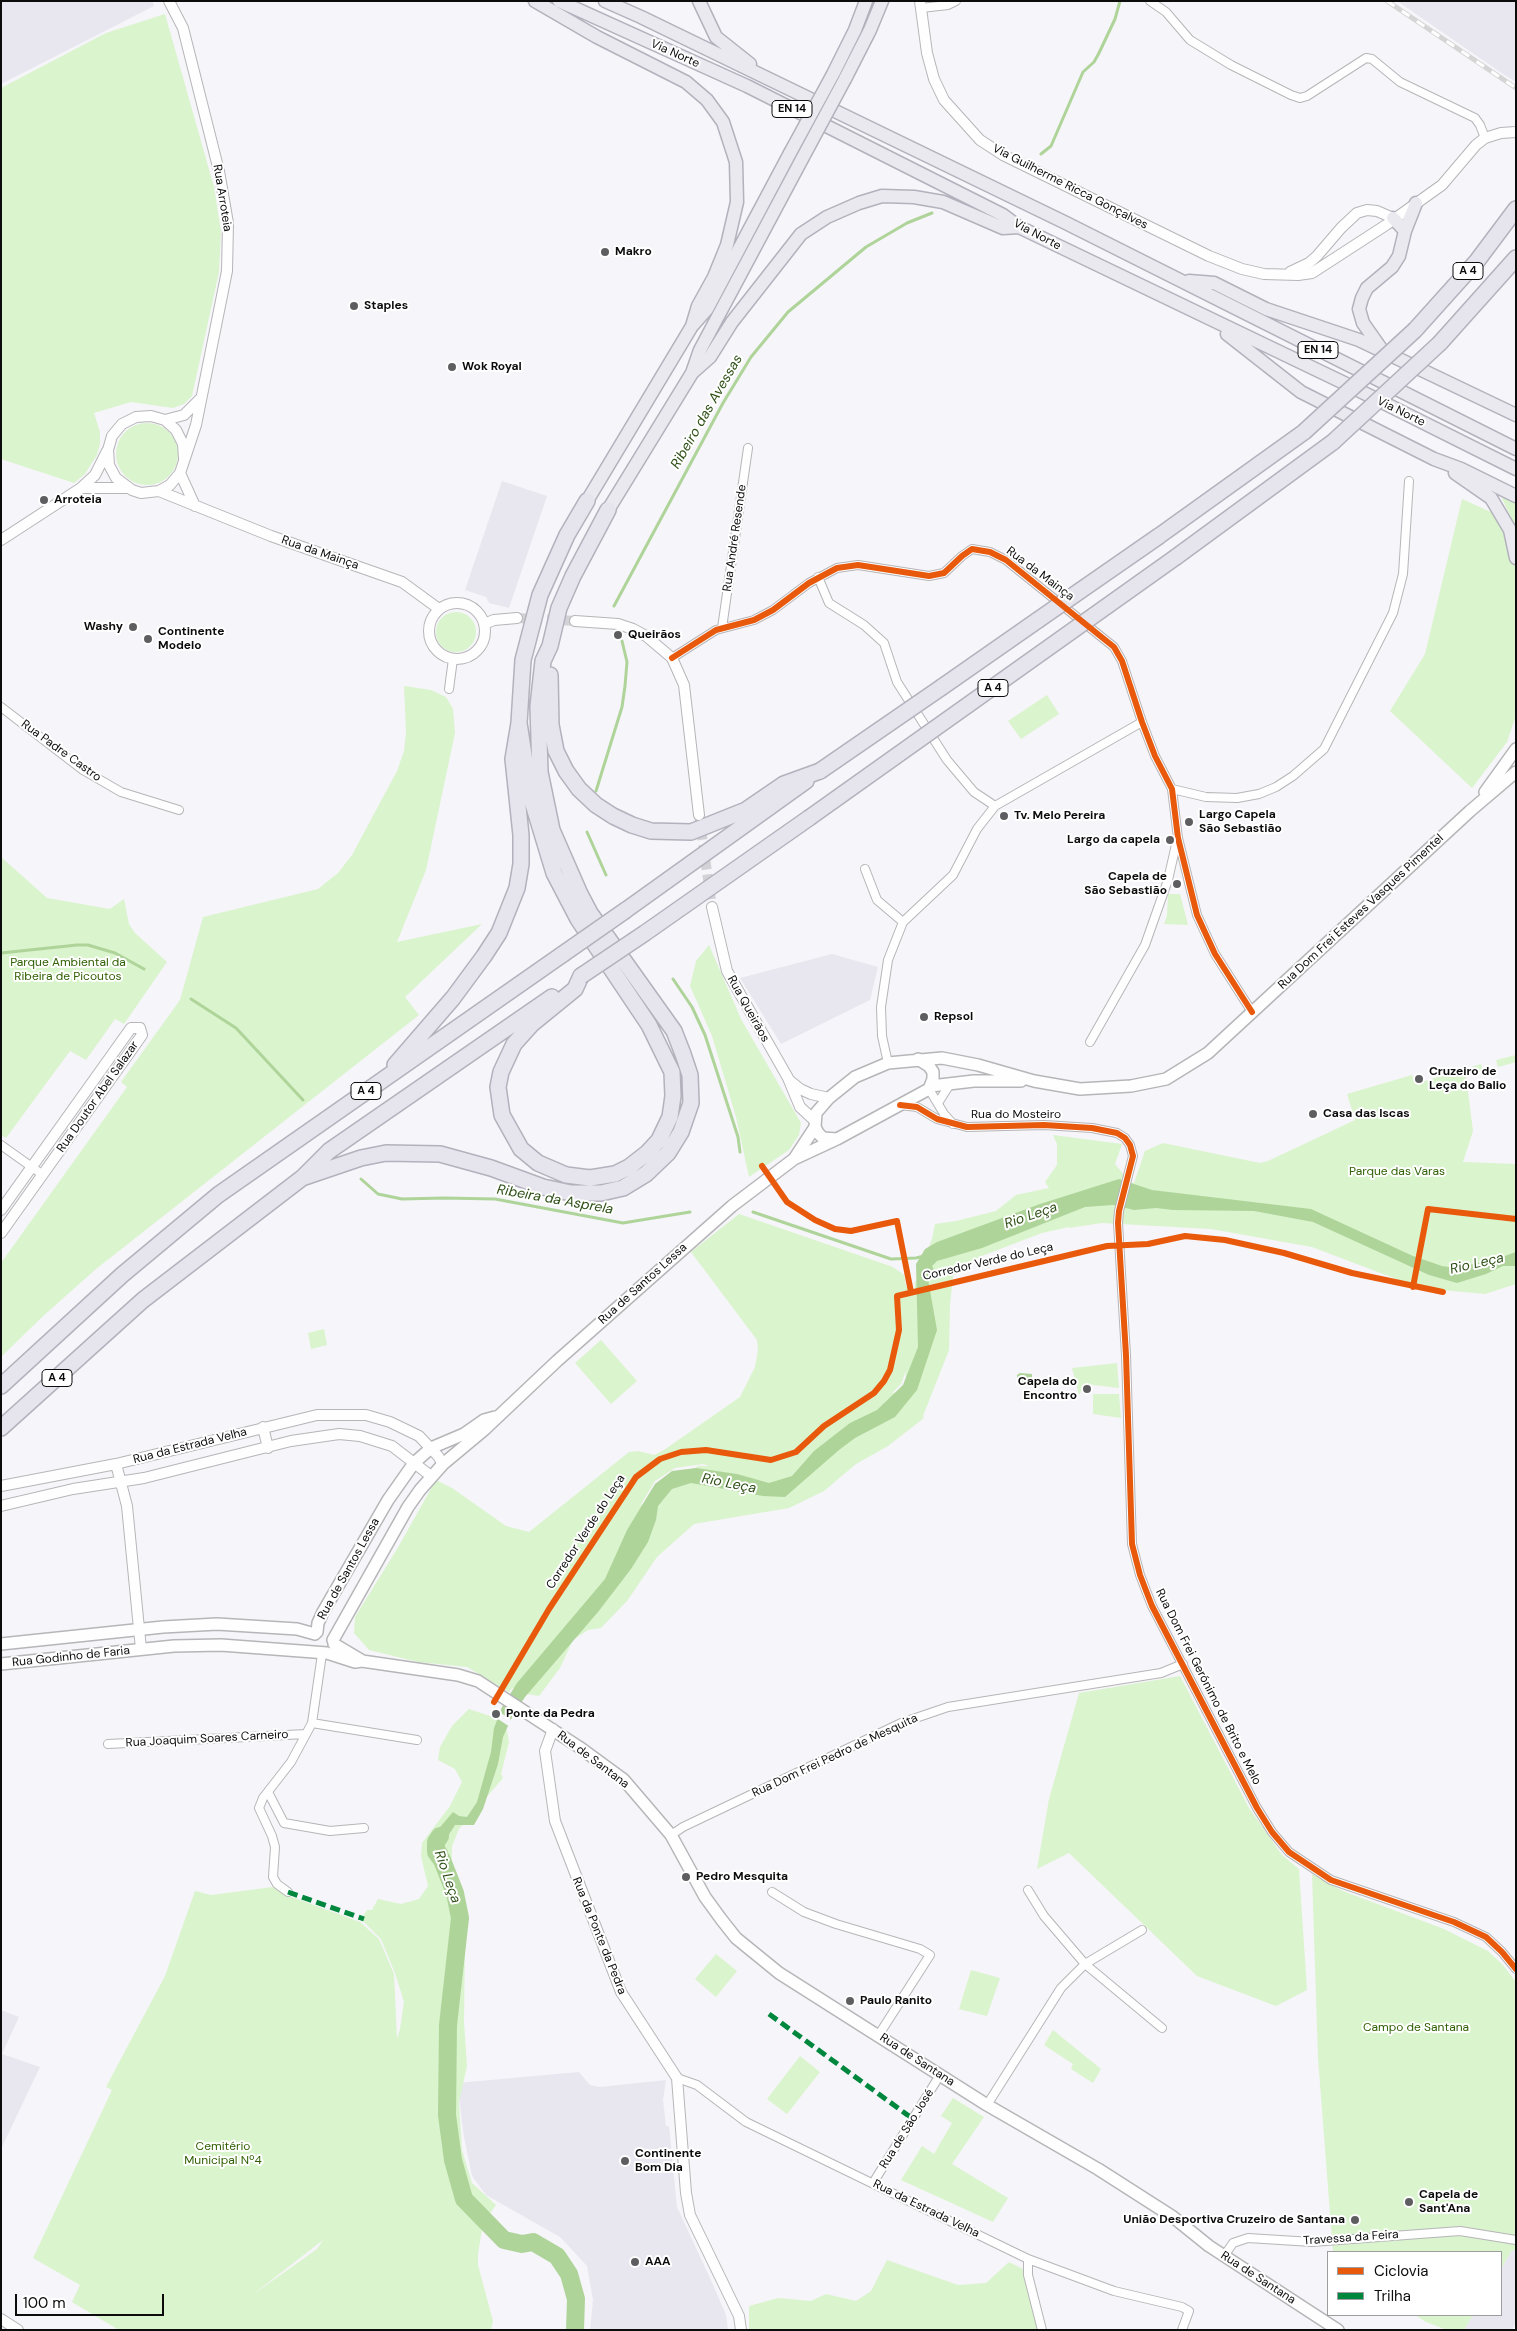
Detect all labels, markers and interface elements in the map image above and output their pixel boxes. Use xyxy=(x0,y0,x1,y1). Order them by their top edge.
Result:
street label: Via Norte xyxy=(648,37,702,71)
road number: EN 14 xyxy=(772,100,812,118)
street label: Via Guilherme Ricca Gonçalves xyxy=(990,141,1150,233)
street label: Rua Arroteia xyxy=(210,163,234,233)
street label: Via Norte xyxy=(1011,216,1063,254)
place label: Makro xyxy=(615,245,652,259)
marker: Makro xyxy=(599,246,611,258)
road number: A 4 xyxy=(1453,262,1483,280)
place label: Staples xyxy=(364,299,408,313)
marker: Staples xyxy=(348,300,360,312)
road number: EN 14 xyxy=(1298,342,1338,358)
water label: Ribeiro das Avessas xyxy=(667,352,747,472)
place label: Wok Royal xyxy=(462,360,522,374)
marker: Wok Royal xyxy=(446,361,458,373)
street label: Via Norte xyxy=(1375,394,1427,430)
street label: Rua André Resende xyxy=(720,484,750,592)
place label: Arroteia xyxy=(54,493,102,507)
marker: Arroteia xyxy=(38,494,50,506)
street label: Rua da Mainça xyxy=(279,533,361,573)
street label: Rua da Mainça xyxy=(1003,544,1077,604)
place label: Washy xyxy=(84,620,123,634)
marker: Washy xyxy=(127,621,139,633)
place label: Continente Modelo xyxy=(158,625,224,653)
place label: Queirãos xyxy=(628,628,681,642)
marker: Queirãos xyxy=(612,629,624,641)
marker: Continente Modelo xyxy=(142,633,154,645)
road number: A 4 xyxy=(978,680,1008,696)
street label: Rua Padre Castro xyxy=(18,717,104,785)
place label: Largo Capela São Sebastião xyxy=(1199,808,1282,836)
place label: Tv. Melo Pereira xyxy=(1014,809,1105,823)
marker: Tv. Melo Pereira xyxy=(998,810,1010,822)
marker: Largo Capela São Sebastião xyxy=(1183,816,1195,828)
street label: Rua Dom Frei Esteves Vasques Pimentel xyxy=(1275,831,1447,993)
place label: Largo da capela xyxy=(1067,833,1160,847)
marker: Largo da capela xyxy=(1164,834,1176,846)
place label: Capela de São Sebastião xyxy=(1084,870,1167,898)
marker: Capela de São Sebastião xyxy=(1171,878,1183,890)
park label: Parque Ambiental da Ribeira de Picoutos xyxy=(10,956,126,984)
street label: Rua Queirãos xyxy=(724,973,772,1045)
place label: Repsol xyxy=(934,1010,973,1024)
marker: Repsol xyxy=(918,1011,930,1023)
street label: Rua Doutor Abel Salazar xyxy=(54,1039,142,1155)
place label: Cruzeiro de Leça do Balio xyxy=(1429,1065,1506,1093)
marker: Cruzeiro de Leça do Balio xyxy=(1413,1073,1425,1085)
road number: A 4 xyxy=(351,1082,381,1100)
place label: Casa das Iscas xyxy=(1323,1107,1410,1121)
street label: Rua do Mosteiro xyxy=(971,1108,1061,1122)
marker: Casa das Iscas xyxy=(1307,1108,1319,1120)
park label: Parque das Varas xyxy=(1349,1165,1445,1179)
water label: Ribeira da Asprela xyxy=(496,1181,614,1219)
water label: Rio Leça xyxy=(1002,1199,1060,1233)
street label: Corredor Verde do Leça xyxy=(921,1240,1055,1284)
street label: Rua de Santos Lessa xyxy=(596,1241,690,1327)
water label: Rio Leça xyxy=(1448,1250,1506,1278)
road number: A 4 xyxy=(42,1370,72,1386)
place label: Capela do Encontro xyxy=(1018,1375,1077,1403)
marker: Capela do Encontro xyxy=(1081,1383,1093,1395)
street label: Rua da Estrada Velha xyxy=(132,1425,248,1467)
water label: Rio Leça xyxy=(700,1471,758,1497)
street label: Corredor Verde do Leça xyxy=(544,1472,628,1592)
street label: Rua de Santos Lessa xyxy=(315,1516,383,1622)
street label: Rua Dom Frei Gerónimo de Brito e Melo xyxy=(1152,1587,1264,1787)
street label: Rua Godinho de Faria xyxy=(11,1644,131,1670)
place label: Ponte da Pedra xyxy=(506,1707,595,1721)
marker: Ponte da Pedra xyxy=(490,1708,502,1720)
street label: Rua Dom Frei Pedro de Mesquita xyxy=(750,1711,920,1801)
street label: Rua Joaquim Soares Carneiro xyxy=(125,1728,289,1750)
street label: Rua de Santana xyxy=(554,1728,632,1792)
water label: Rio Leça xyxy=(430,1848,464,1906)
place label: Pedro Mesquita xyxy=(696,1870,788,1884)
marker: Pedro Mesquita xyxy=(680,1871,692,1883)
street label: Rua da Ponte da Pedra xyxy=(569,1875,629,1997)
place label: Paulo Ranito xyxy=(860,1994,932,2008)
marker: Paulo Ranito xyxy=(844,1995,856,2007)
park label: Campo de Santana xyxy=(1363,2021,1469,2035)
street label: Rua de Santana xyxy=(877,2030,957,2090)
street label: Rua de São José xyxy=(877,2087,937,2171)
park label: Cemitério Municipal Nº4 xyxy=(184,2140,262,2168)
place label: Continente Bom Dia xyxy=(635,2147,701,2175)
marker: Continente Bom Dia xyxy=(619,2155,631,2167)
street label: Rua da Estrada Velha xyxy=(870,2177,982,2241)
place label: Capela de Sant'Ana xyxy=(1419,2188,1478,2216)
marker: Capela de Sant'Ana xyxy=(1403,2196,1415,2208)
place label: União Desportiva Cruzeiro de Santana xyxy=(1123,2213,1345,2227)
marker: União Desportiva Cruzeiro de Santana xyxy=(1349,2214,1361,2226)
street label: Travessa da Feira xyxy=(1303,2227,1399,2249)
street label: Rua de Santana xyxy=(1218,2248,1298,2308)
legend xyxy=(1327,2251,1502,2316)
place label: AAA xyxy=(645,2255,671,2269)
marker: AAA xyxy=(629,2256,641,2268)
text: Ciclovia xyxy=(1374,2261,1428,2281)
scale bar xyxy=(18,2284,166,2316)
text: Trilha xyxy=(1374,2286,1411,2306)
text: 100 m xyxy=(23,2293,66,2313)

